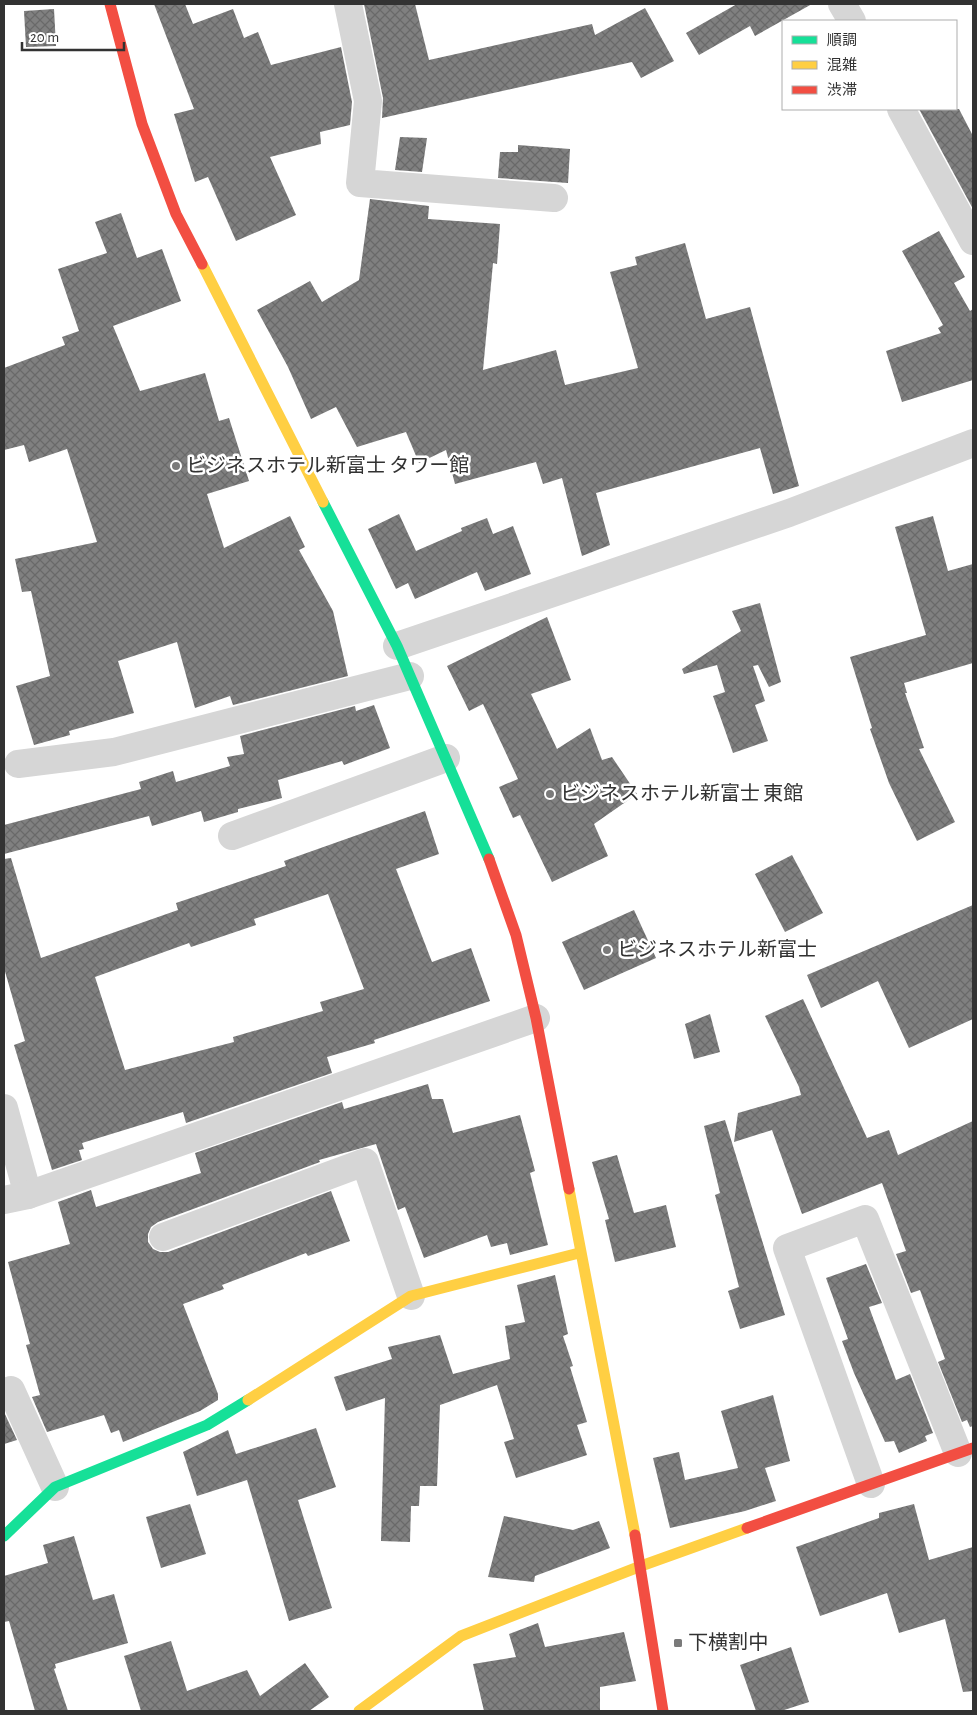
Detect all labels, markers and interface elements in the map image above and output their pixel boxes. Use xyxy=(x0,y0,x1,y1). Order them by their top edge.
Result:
scale bar xyxy=(22,20,125,52)
legend xyxy=(782,20,957,110)
text: 20 m xyxy=(30,30,59,45)
text: 順調 xyxy=(827,33,857,48)
text: 混雑 xyxy=(827,57,857,73)
text: 渋滞 xyxy=(827,82,857,98)
place label: ビジネスホテル新富士 タワー館 xyxy=(186,454,469,476)
marker: ビジネスホテル新富士 タワー館 xyxy=(170,460,182,472)
place label: ビジネスホテル新富士 東館 xyxy=(560,782,803,804)
marker: ビジネスホテル新富士 東館 xyxy=(544,788,556,800)
place label: ビジネスホテル新富士 xyxy=(617,938,817,960)
marker: ビジネスホテル新富士 xyxy=(601,944,613,956)
place label: 下横割中 xyxy=(688,1632,768,1653)
marker: 下横割中 xyxy=(672,1637,684,1649)

